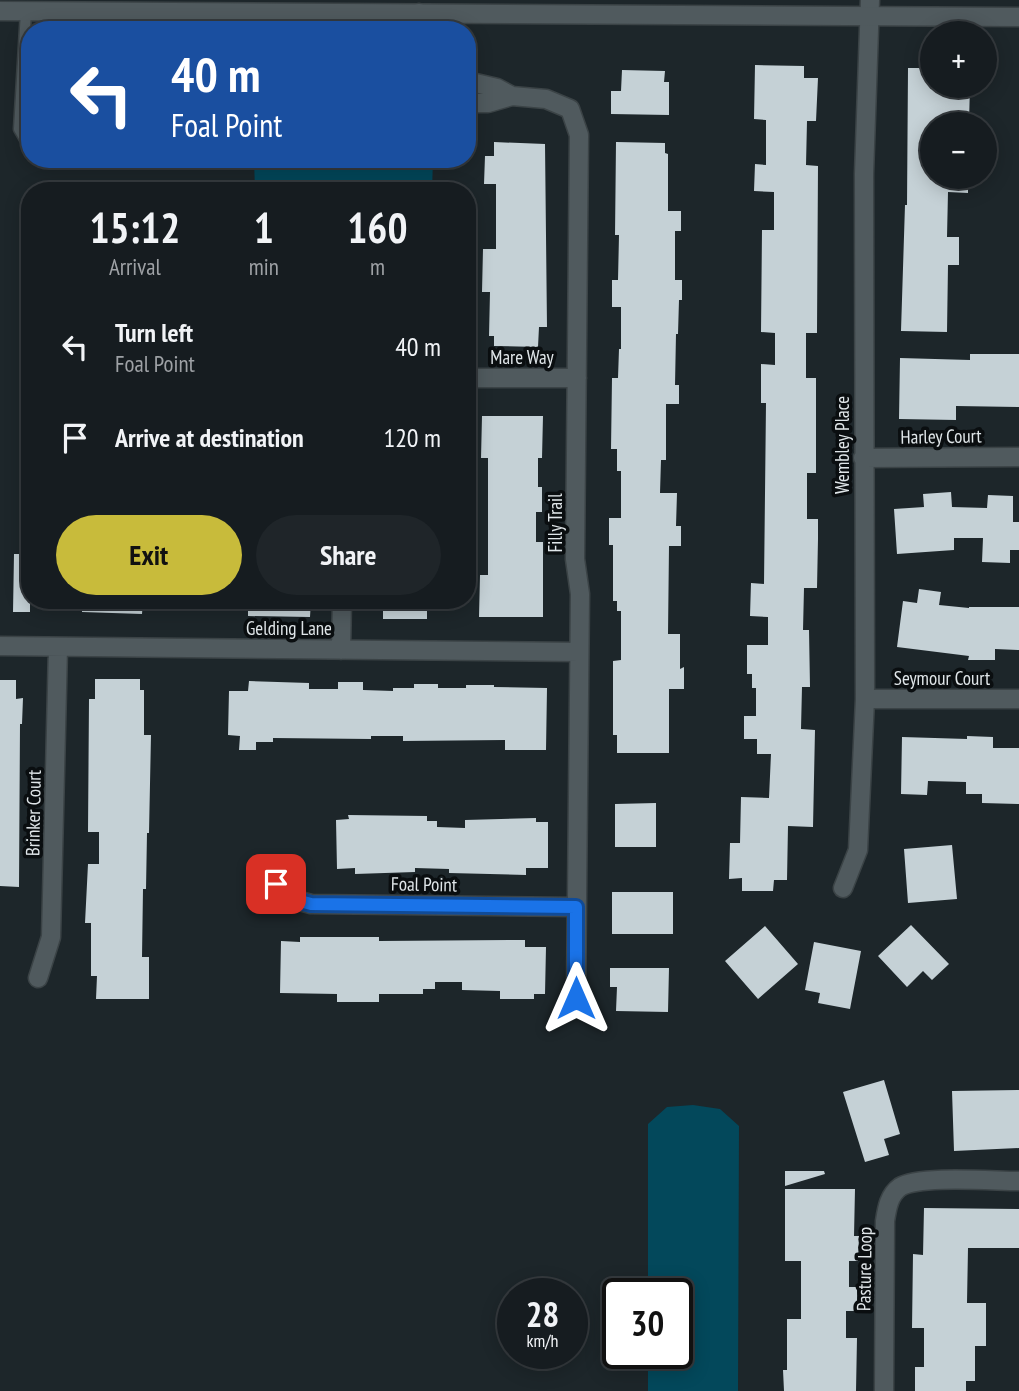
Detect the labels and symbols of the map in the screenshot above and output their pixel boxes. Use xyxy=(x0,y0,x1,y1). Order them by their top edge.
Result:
street label: Mare Way xyxy=(490,345,555,369)
street label: Wembley Place xyxy=(830,396,854,494)
street label: Harley Court xyxy=(900,423,983,449)
street label: Filly Trail xyxy=(543,493,567,553)
street label: Gelding Lane xyxy=(246,616,332,640)
street label: Seymour Court xyxy=(894,666,991,690)
street label: Brinker Court xyxy=(20,769,46,856)
pin xyxy=(246,854,306,914)
street label: Foal Point xyxy=(391,871,458,897)
position arrow xyxy=(539,961,613,1035)
street label: Pasture Loop xyxy=(851,1227,877,1311)
speed limit sign: 30 xyxy=(602,1278,693,1369)

